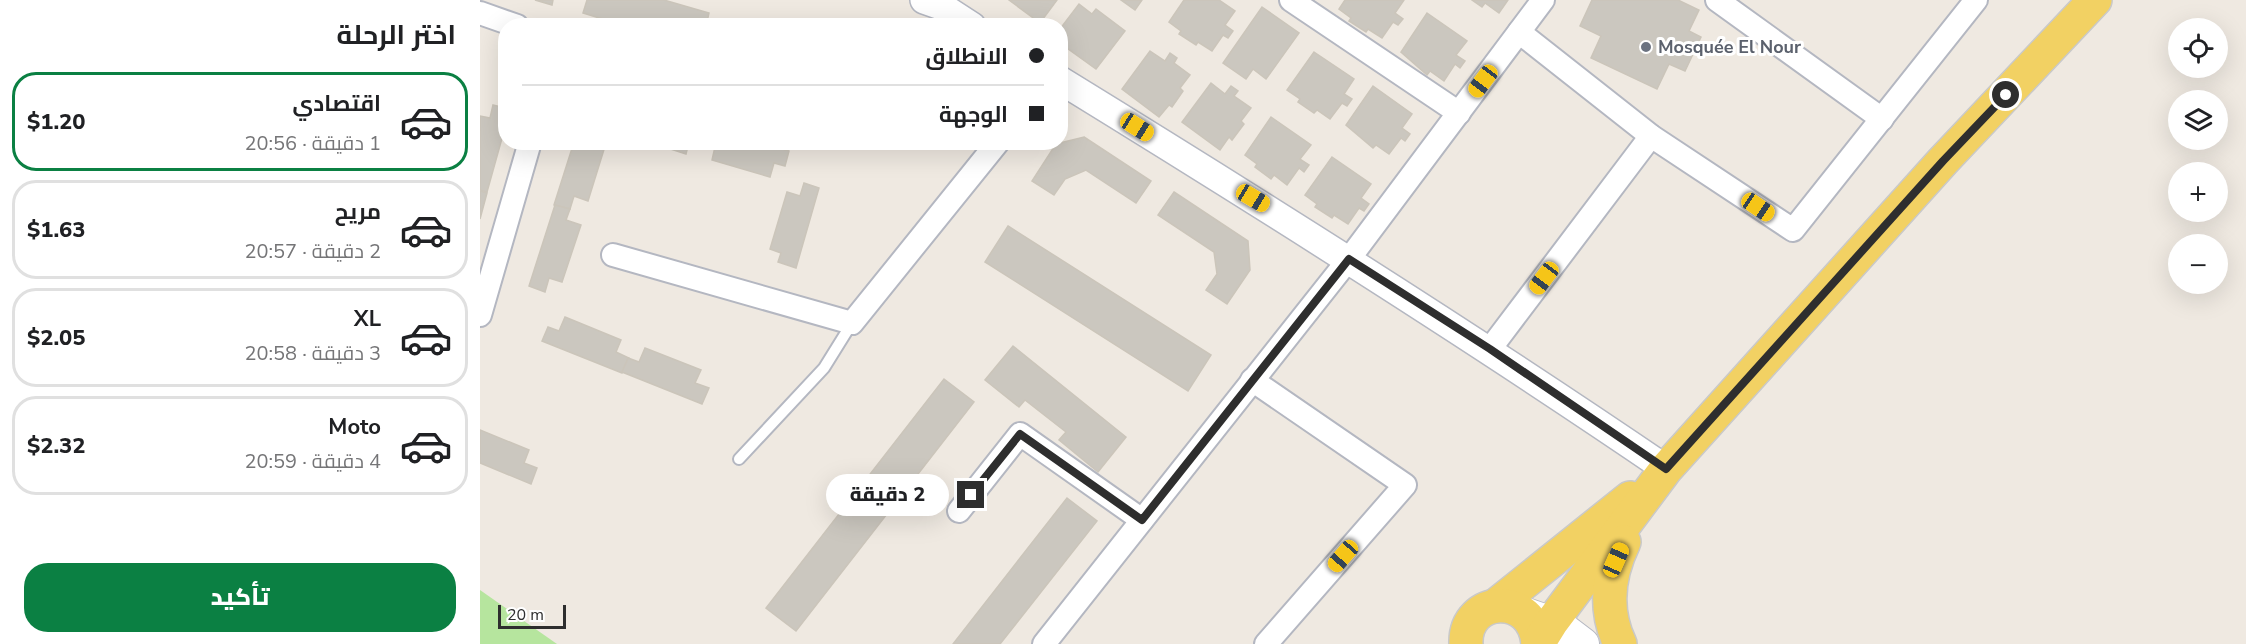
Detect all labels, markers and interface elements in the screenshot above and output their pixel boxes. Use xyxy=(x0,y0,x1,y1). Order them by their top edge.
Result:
text: اختر الرحلة xyxy=(336,17,456,54)
map controls xyxy=(2168,18,2228,294)
button: locate xyxy=(2168,18,2228,78)
place label: Mosquée El Nour xyxy=(1658,35,1801,59)
marker: Mosquée El Nour xyxy=(1639,40,1653,54)
text: الانطلاق xyxy=(925,42,1008,72)
car xyxy=(1465,61,1501,101)
route start xyxy=(1992,81,2019,108)
text: اقتصادي xyxy=(292,89,381,119)
button: layers xyxy=(2168,90,2228,150)
icon: car xyxy=(399,95,453,149)
text: الوجهة xyxy=(939,100,1008,130)
text: $1.20 xyxy=(27,107,86,137)
car xyxy=(1117,110,1157,144)
text: 1 دقيقة · 20:56 xyxy=(244,130,381,157)
button: + xyxy=(2168,162,2228,222)
car xyxy=(1233,181,1273,215)
car xyxy=(1738,189,1778,225)
text: مريح xyxy=(335,197,381,227)
icon: car xyxy=(399,203,453,257)
text: $1.63 xyxy=(27,215,86,245)
button: − xyxy=(2168,234,2228,294)
text: 2 دقيقة · 20:57 xyxy=(244,238,381,265)
car xyxy=(1526,258,1562,298)
text: XL xyxy=(354,304,381,334)
icon: car xyxy=(399,311,453,365)
text: $2.05 xyxy=(27,323,86,353)
text: 3 دقيقة · 20:58 xyxy=(244,340,381,367)
text: Moto xyxy=(328,412,381,442)
icon: car xyxy=(399,419,453,473)
text: $2.32 xyxy=(27,431,86,461)
text: 4 دقيقة · 20:59 xyxy=(244,448,381,475)
callout: 2 دقيقة xyxy=(827,474,950,516)
text: 2 دقيقة xyxy=(850,481,925,508)
route end xyxy=(957,481,984,508)
car xyxy=(1324,537,1362,575)
car xyxy=(1600,540,1632,580)
button: تأكيد xyxy=(24,563,456,632)
scale bar xyxy=(498,602,566,630)
text: 20 m xyxy=(507,604,544,626)

